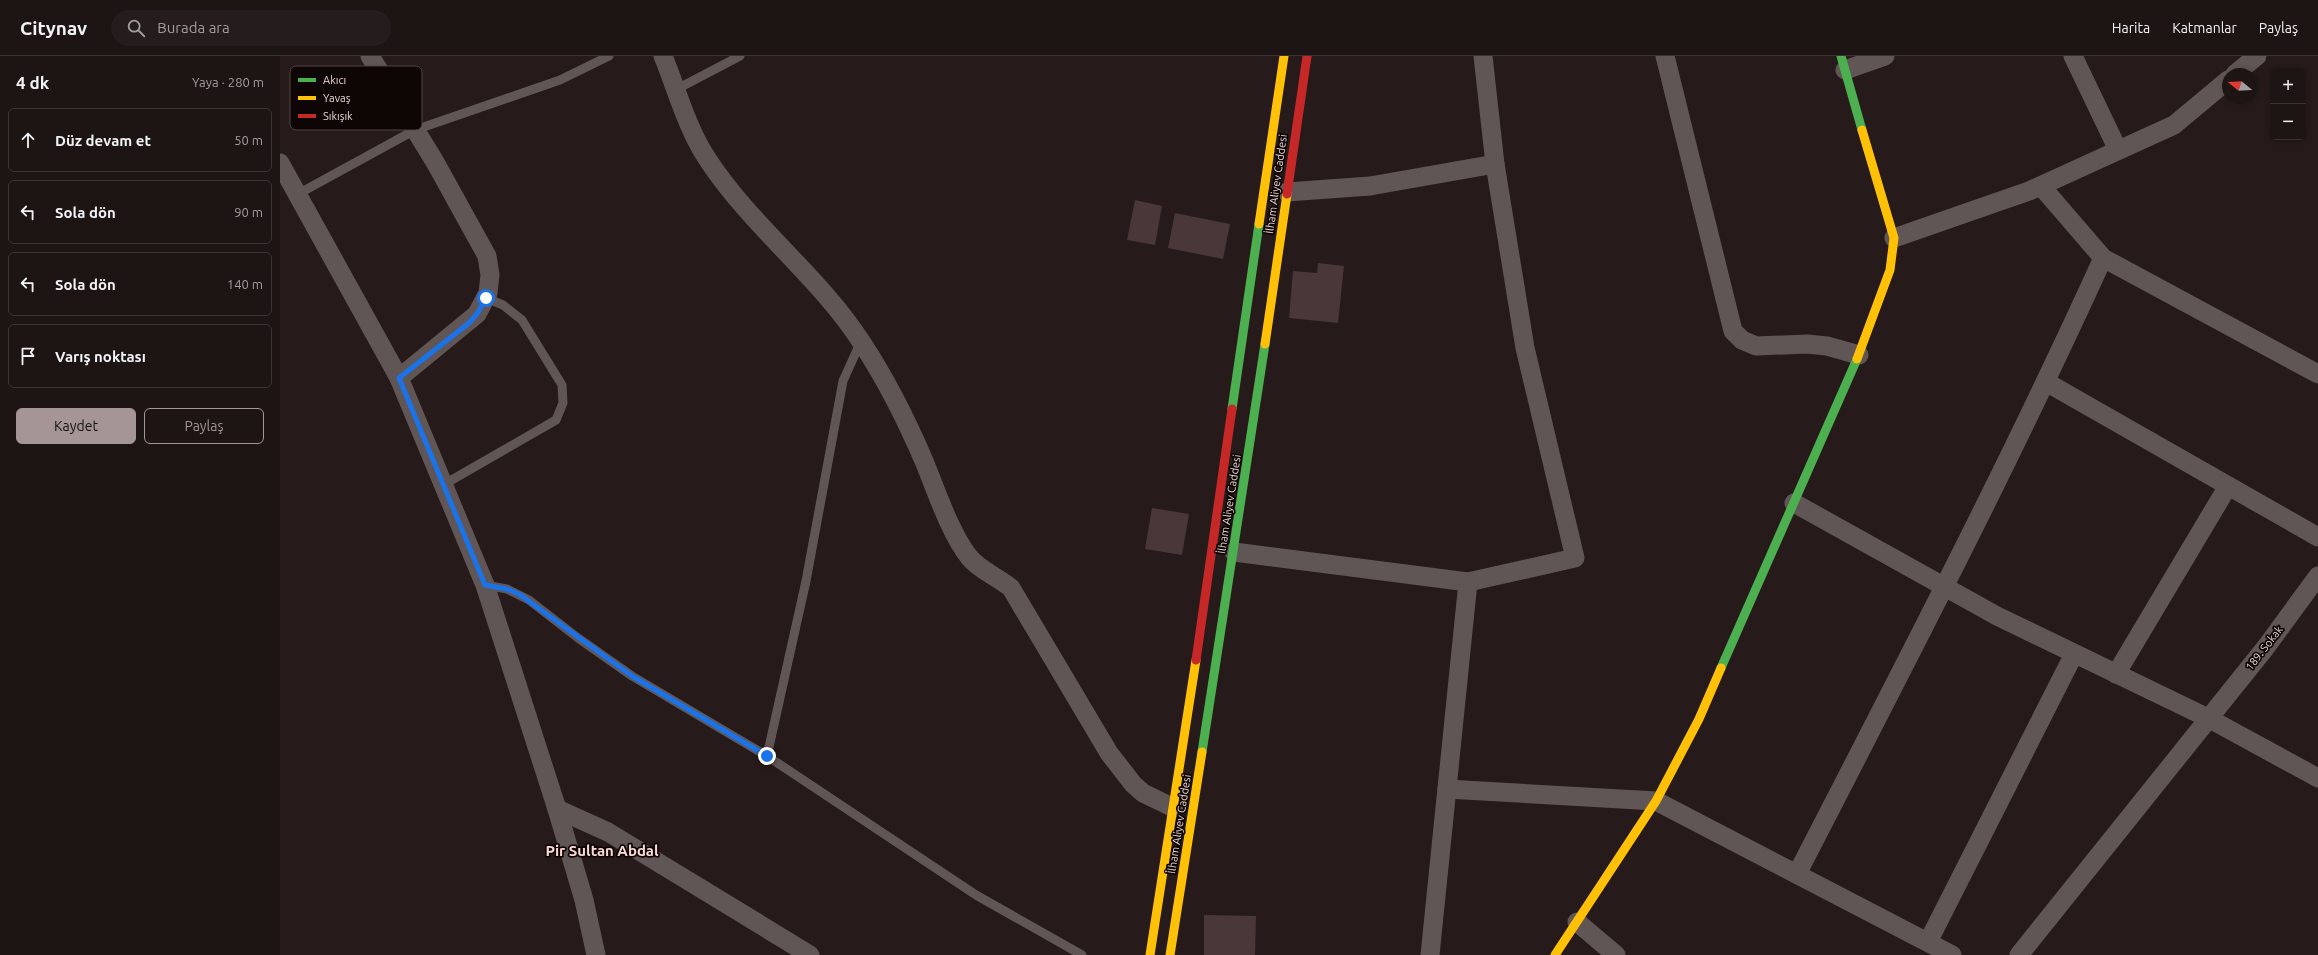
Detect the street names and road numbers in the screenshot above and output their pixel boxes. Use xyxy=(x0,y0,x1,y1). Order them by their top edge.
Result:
street label: İlham Aliyev Caddesi xyxy=(1263,133,1289,235)
street label: İlham Aliyev Caddesi xyxy=(1215,453,1243,555)
street label: 189. Sokak xyxy=(2243,623,2285,672)
street label: İlham Aliyev Caddesi xyxy=(1165,773,1193,875)

